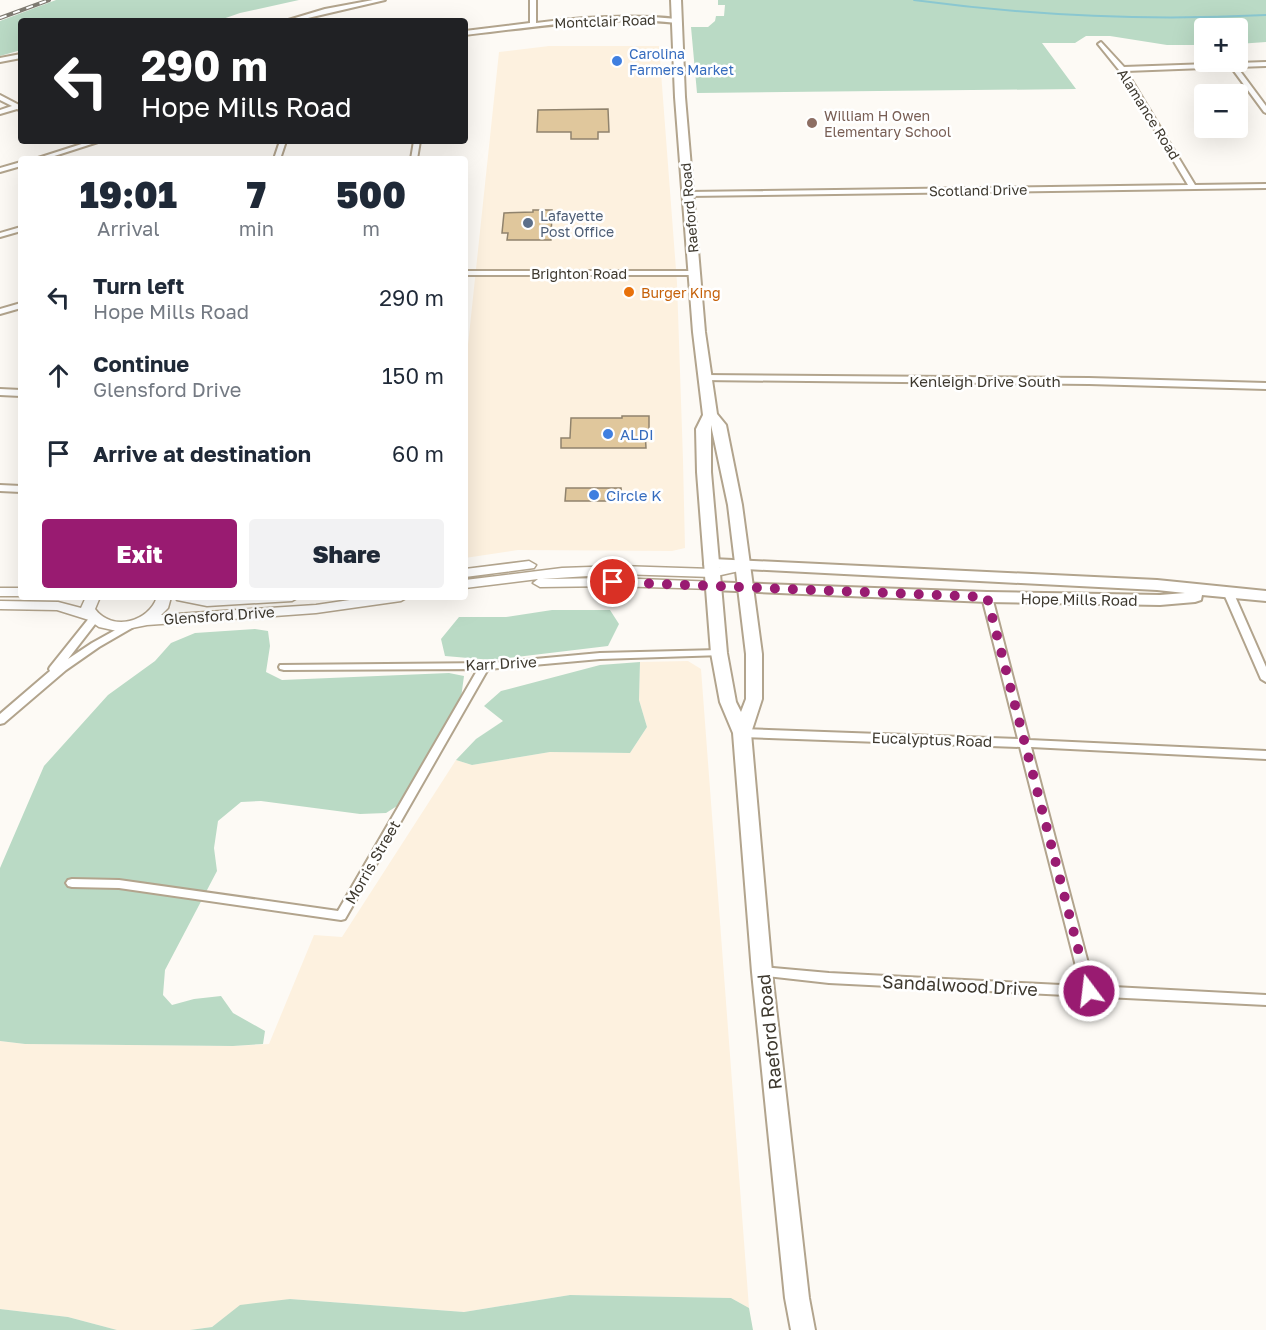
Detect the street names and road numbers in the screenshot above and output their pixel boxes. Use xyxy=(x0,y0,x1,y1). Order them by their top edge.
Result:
street label: Montclair Road xyxy=(554,11,656,31)
street label: Alamance Road xyxy=(1114,65,1184,163)
street label: Raeford Road xyxy=(677,162,701,254)
street label: Scotland Drive xyxy=(929,181,1027,199)
street label: Brighton Road xyxy=(531,265,627,282)
street label: Kenleigh Drive South xyxy=(909,372,1061,390)
street label: Hope Mills Road xyxy=(1020,589,1138,609)
street label: Glensford Drive xyxy=(163,602,275,628)
street label: Karr Drive xyxy=(465,652,537,674)
street label: Eucalyptus Road xyxy=(871,728,993,750)
street label: Morris Street xyxy=(341,817,403,907)
street label: Sandalwood Drive xyxy=(882,970,1038,1000)
street label: Raeford Road xyxy=(752,973,786,1091)

